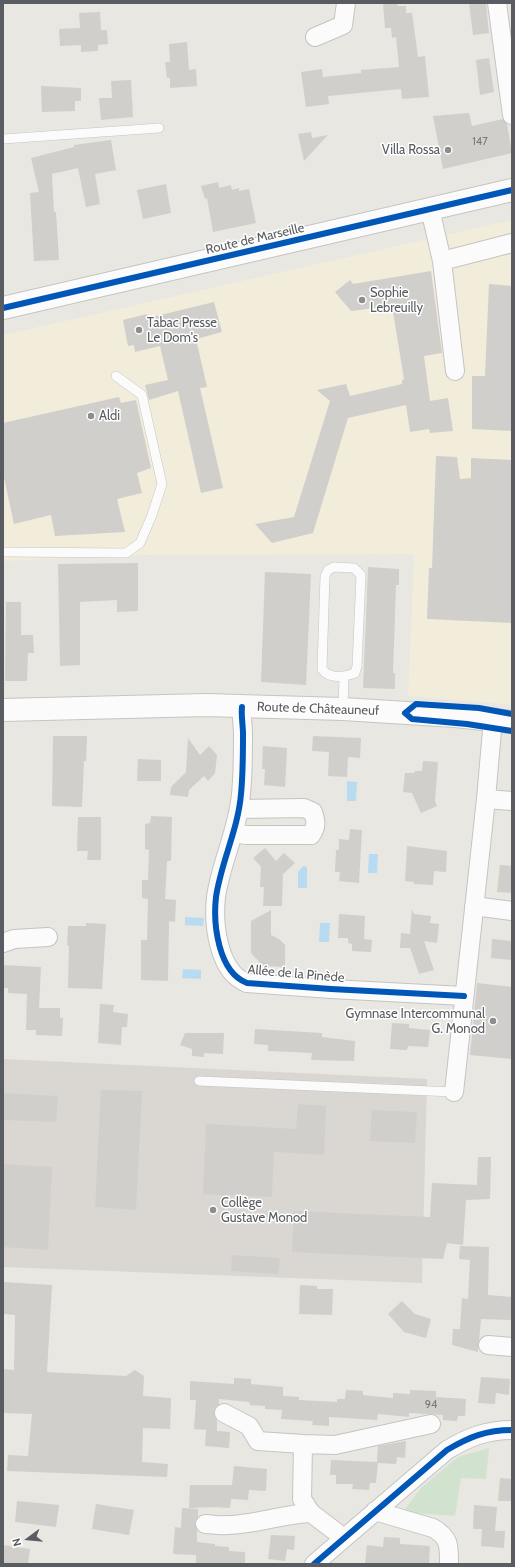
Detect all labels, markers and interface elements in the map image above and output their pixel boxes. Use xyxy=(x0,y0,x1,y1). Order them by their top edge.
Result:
house number: 147 xyxy=(472,135,488,149)
place label: Villa Rossa xyxy=(382,142,440,158)
marker: Villa Rossa xyxy=(443,145,453,155)
street label: Route de Marseille xyxy=(204,220,306,258)
place label: Sophie Lebreuilly xyxy=(370,285,423,316)
marker: Sophie Lebreuilly xyxy=(357,295,367,305)
place label: Tabac Presse Le Dom's xyxy=(147,315,217,346)
marker: Tabac Presse Le Dom's xyxy=(134,325,144,335)
place label: Aldi xyxy=(99,408,120,424)
marker: Aldi xyxy=(86,411,96,421)
street label: Route de Châteauneuf xyxy=(257,699,379,719)
street label: Allée de la Pinède xyxy=(247,962,345,986)
place label: Gymnase Intercommunal G. Monod xyxy=(346,1006,485,1037)
marker: Gymnase Intercommunal G. Monod xyxy=(488,1016,498,1026)
place label: Collège Gustave Monod xyxy=(221,1195,307,1226)
marker: Collège Gustave Monod xyxy=(208,1205,218,1215)
house number: 94 xyxy=(425,1398,437,1412)
north arrow xyxy=(8,1519,48,1559)
text: N xyxy=(9,1537,24,1548)

